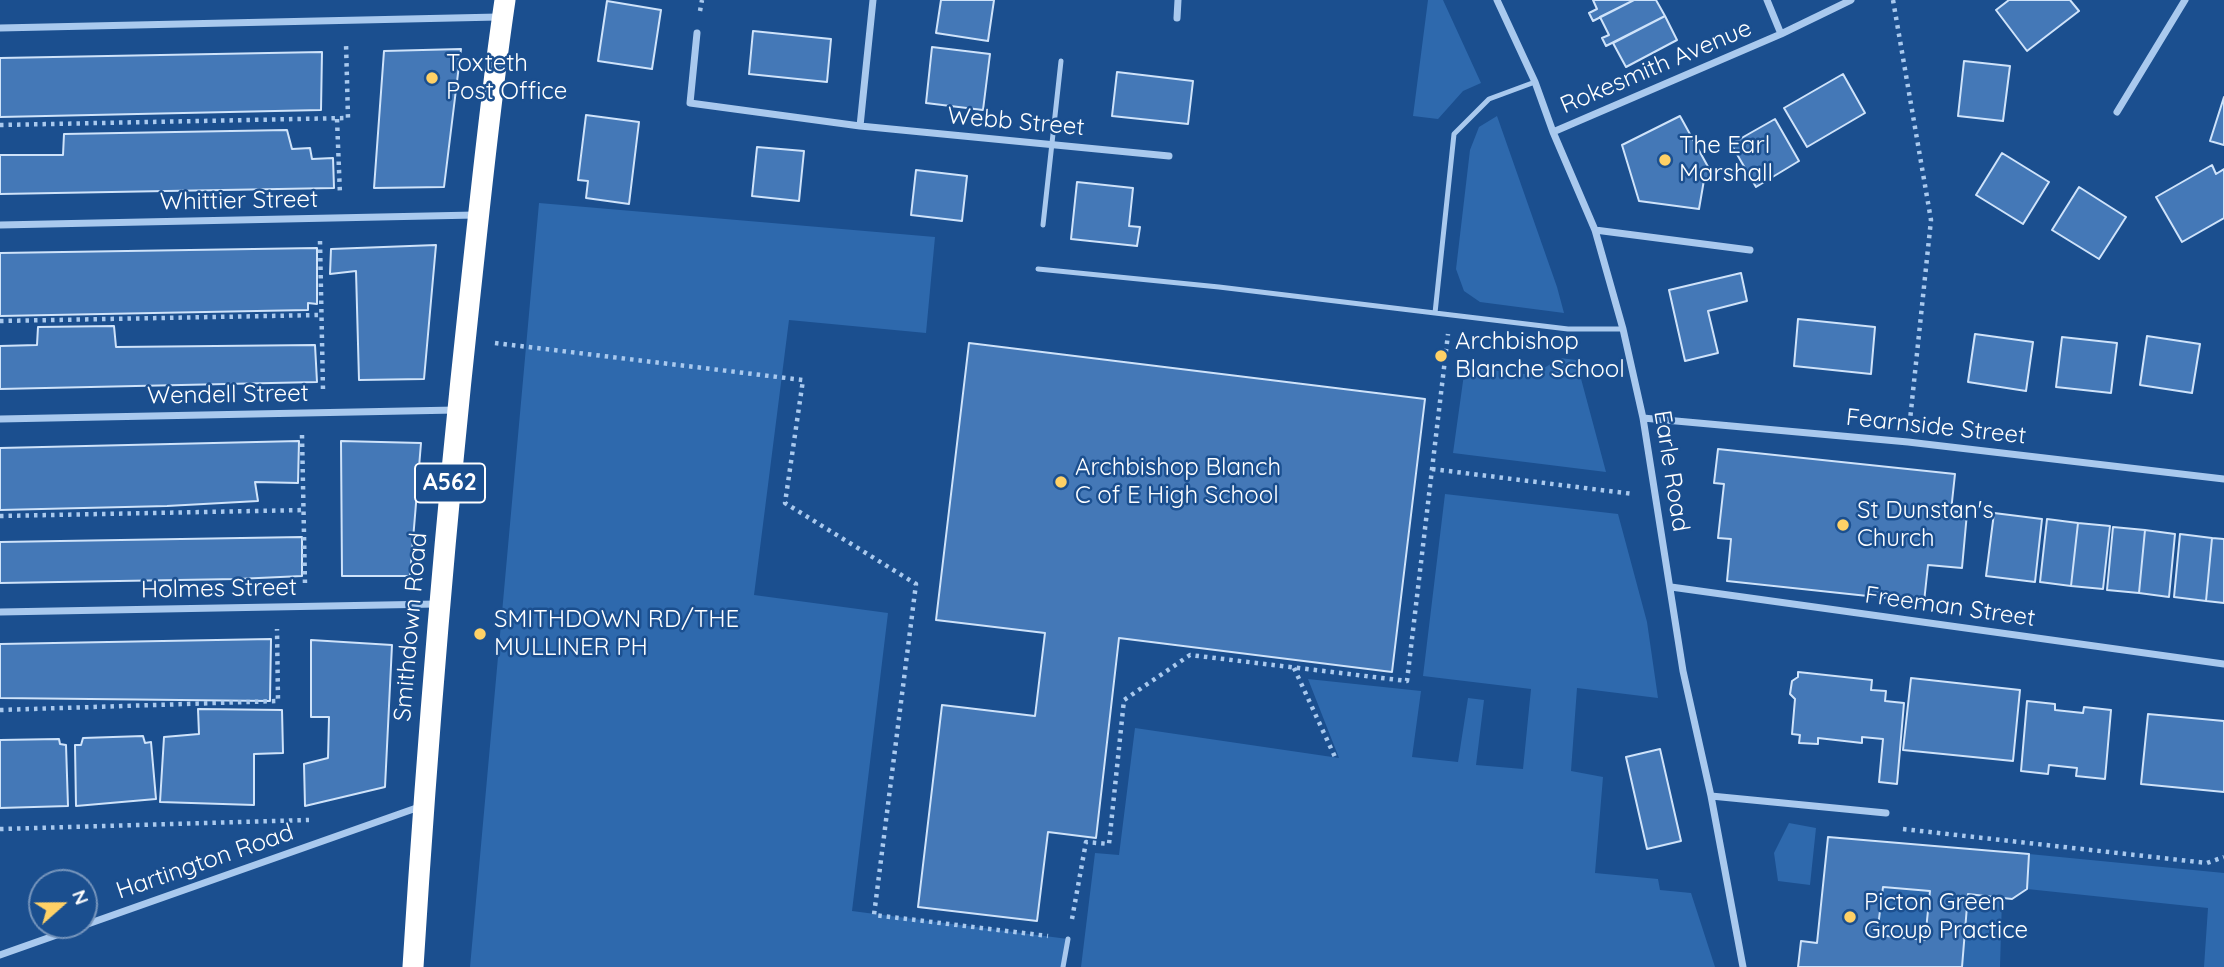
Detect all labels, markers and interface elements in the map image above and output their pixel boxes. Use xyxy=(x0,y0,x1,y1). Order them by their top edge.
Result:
street label: Rokesmith Avenue xyxy=(1556,14,1756,120)
place label: Toxteth Post Office xyxy=(446,50,567,106)
marker: Toxteth Post Office xyxy=(424,70,440,86)
street label: Webb Street xyxy=(946,102,1086,142)
place label: The Earl Marshall xyxy=(1679,132,1773,188)
marker: The Earl Marshall xyxy=(1657,152,1673,168)
street label: Whittier Street xyxy=(160,185,318,217)
place label: Archbishop Blanche School xyxy=(1455,328,1625,384)
marker: Archbishop Blanche School xyxy=(1433,348,1449,364)
street label: Wendell Street xyxy=(147,379,309,411)
street label: Fearnside Street xyxy=(1844,403,2028,451)
street label: Earle Road xyxy=(1647,408,1695,534)
place label: Archbishop Blanch C of E High School xyxy=(1075,454,1281,510)
road number: A562 xyxy=(415,463,485,503)
marker: Archbishop Blanch C of E High School xyxy=(1053,474,1069,490)
place label: St Dunstan's Church xyxy=(1857,497,1994,553)
marker: St Dunstan's Church xyxy=(1835,517,1851,533)
street label: Smithdown Road xyxy=(388,531,434,723)
street label: Holmes Street xyxy=(141,573,297,605)
street label: Freeman Street xyxy=(1863,581,2037,633)
place label: SMITHDOWN RD/THE MULLINER PH xyxy=(494,606,739,662)
marker: SMITHDOWN RD/THE MULLINER PH xyxy=(472,626,488,642)
street label: Hartington Road xyxy=(113,818,297,906)
north arrow xyxy=(28,869,98,939)
text: N xyxy=(67,886,94,908)
place label: Picton Green Group Practice xyxy=(1864,889,2028,945)
marker: Picton Green Group Practice xyxy=(1842,909,1858,925)

